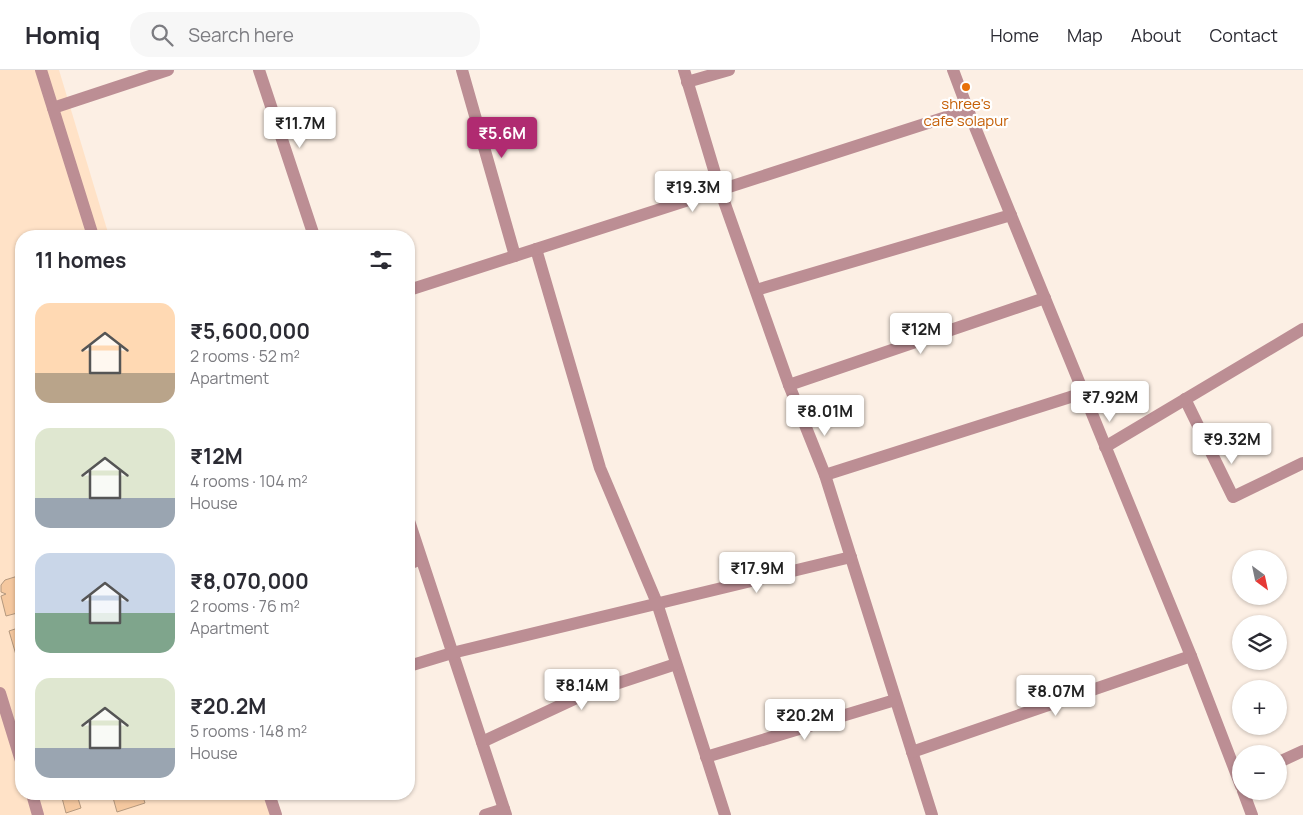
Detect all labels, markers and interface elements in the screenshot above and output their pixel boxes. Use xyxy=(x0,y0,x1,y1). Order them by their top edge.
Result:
search box xyxy=(130,12,480,57)
text: Homiq xyxy=(25,18,100,51)
icon: search xyxy=(148,21,176,49)
text: Search here xyxy=(188,22,294,48)
text: Home xyxy=(990,23,1039,47)
text: Map xyxy=(1067,23,1103,47)
text: About xyxy=(1131,23,1181,47)
text: Contact xyxy=(1209,23,1278,47)
marker: shree's cafe solapur xyxy=(960,81,972,93)
place label: shree's cafe solapur xyxy=(923,93,1009,131)
pin: ₹11.7M xyxy=(259,106,341,149)
text: ₹11.7M xyxy=(275,112,325,134)
pin: ₹5.6M xyxy=(467,116,537,159)
text: ₹5.6M xyxy=(478,122,526,144)
pin: ₹19.3M xyxy=(652,170,734,213)
text: ₹19.3M xyxy=(666,176,720,198)
text: 11 homes xyxy=(35,246,126,274)
icon: filters xyxy=(367,246,395,274)
pin: ₹12M xyxy=(891,312,951,355)
text: ₹5,600,000 xyxy=(190,317,310,345)
text: ₹12M xyxy=(901,318,941,340)
icon: home xyxy=(75,323,135,383)
text: 2 rooms · 52 m² xyxy=(190,345,300,367)
text: Apartment xyxy=(190,367,269,389)
pin: ₹7.92M xyxy=(1069,380,1151,423)
text: ₹7.92M xyxy=(1082,386,1138,408)
pin: ₹8.01M xyxy=(784,394,866,437)
text: ₹8.01M xyxy=(797,400,853,422)
pin: ₹9.32M xyxy=(1191,422,1273,465)
text: ₹9.32M xyxy=(1203,428,1261,450)
text: ₹12M xyxy=(190,442,243,470)
icon: home xyxy=(75,448,135,508)
text: 4 rooms · 104 m² xyxy=(190,470,308,492)
text: House xyxy=(190,492,238,514)
north arrow xyxy=(1232,550,1288,605)
map controls xyxy=(1232,550,1287,800)
pin: ₹17.9M xyxy=(716,552,798,594)
text: ₹17.9M xyxy=(730,557,784,579)
text: ₹8,070,000 xyxy=(190,567,309,595)
icon: home xyxy=(75,573,135,633)
text: 2 rooms · 76 m² xyxy=(190,595,300,617)
button: layers xyxy=(1232,615,1287,670)
text: Apartment xyxy=(190,617,269,639)
pin: ₹8.14M xyxy=(541,668,623,711)
text: ₹8.14M xyxy=(555,674,609,696)
pin: ₹8.07M xyxy=(1015,674,1097,717)
text: ₹8.07M xyxy=(1027,680,1085,702)
button: + xyxy=(1232,680,1287,735)
text: ₹20.2M xyxy=(190,692,266,720)
icon: home xyxy=(75,698,135,758)
pin: ₹20.2M xyxy=(764,698,846,741)
text: ₹20.2M xyxy=(776,704,834,726)
text: 5 rooms · 148 m² xyxy=(190,720,307,742)
text: House xyxy=(190,742,238,764)
button: − xyxy=(1232,745,1287,800)

